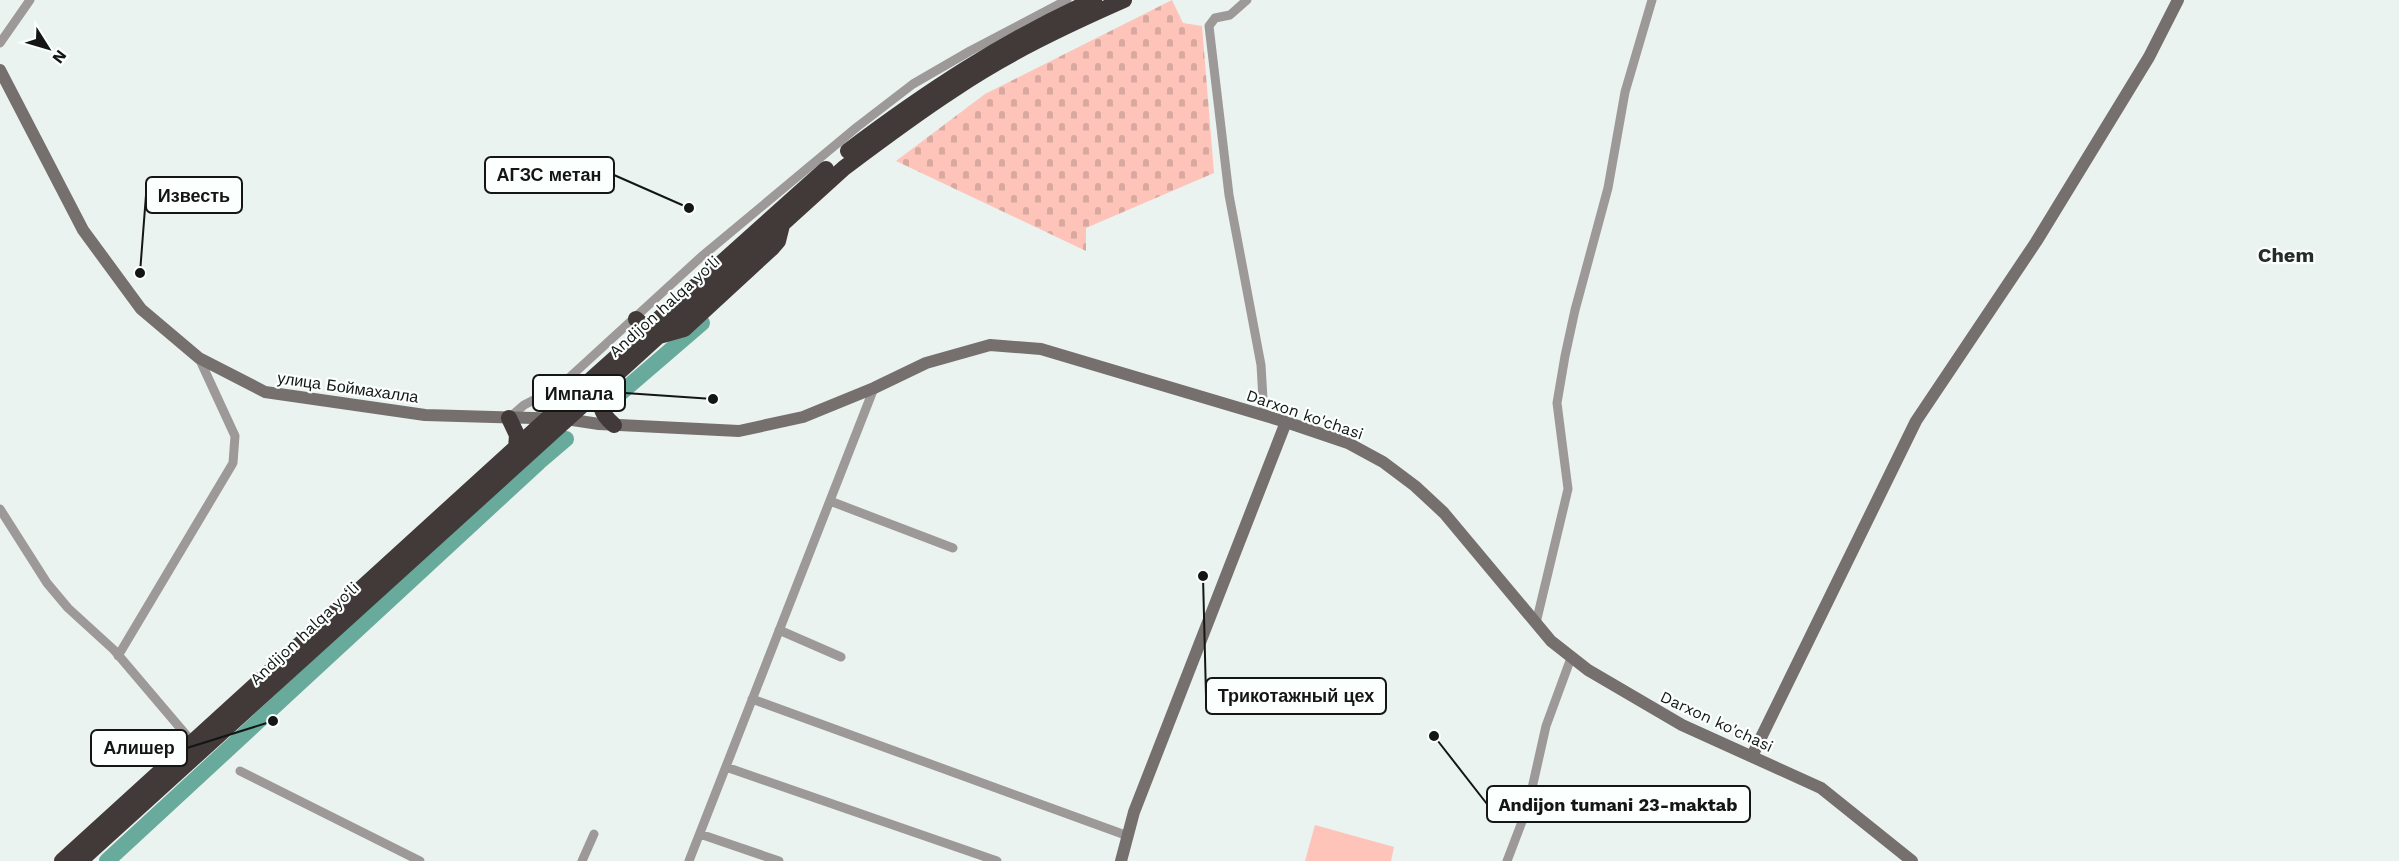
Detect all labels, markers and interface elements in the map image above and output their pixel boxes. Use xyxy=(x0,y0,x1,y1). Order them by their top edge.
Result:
north arrow xyxy=(18,18,78,78)
text: N xyxy=(48,46,71,67)
callout: АГЗС метан xyxy=(485,157,614,193)
text: АГЗС метан xyxy=(497,164,601,185)
callout: Известь xyxy=(146,177,242,213)
text: Известь xyxy=(158,185,230,206)
district label: Chem xyxy=(2258,243,2314,267)
street label: Andijon halqa yo‘li xyxy=(605,252,723,361)
street label: улица Боймахалла xyxy=(276,368,420,407)
callout: Импала xyxy=(533,375,625,411)
text: Импала xyxy=(545,383,614,404)
street label: Darxon ko'chasi xyxy=(1244,386,1366,443)
street label: Andijon halqa yo‘li xyxy=(246,578,363,689)
callout: Трикотажный цех xyxy=(1206,678,1386,714)
text: Трикотажный цех xyxy=(1218,685,1374,706)
street label: Darxon ko'chasi xyxy=(1657,687,1776,756)
callout: Алишер xyxy=(91,730,187,766)
text: Алишер xyxy=(103,737,175,758)
callout: Andijon tumani 23-maktab xyxy=(1487,786,1750,822)
text: Andijon tumani 23-maktab xyxy=(1498,794,1738,815)

